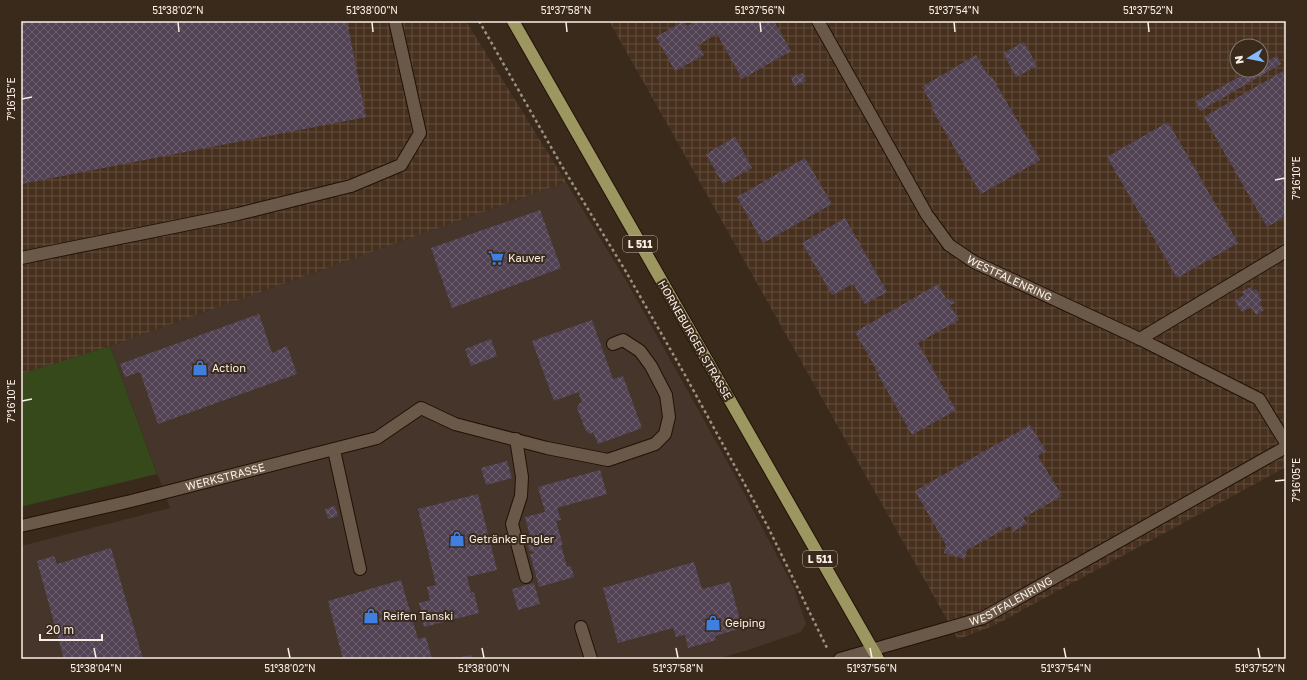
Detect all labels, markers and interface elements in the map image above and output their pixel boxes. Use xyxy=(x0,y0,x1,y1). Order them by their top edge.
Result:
text: 51°38'02"N xyxy=(152,4,204,16)
text: 51°38'00"N xyxy=(346,4,398,16)
text: 51°37'58"N xyxy=(541,4,591,16)
text: 51°37'56"N xyxy=(735,4,785,16)
text: 51°37'54"N xyxy=(929,4,979,16)
text: 51°37'52"N xyxy=(1123,4,1173,16)
north arrow xyxy=(1229,38,1269,78)
text: N xyxy=(1232,55,1246,65)
text: 7°16'15"E xyxy=(5,78,17,120)
text: 7°16'10"E xyxy=(1290,156,1302,200)
road number: L 511 xyxy=(623,236,657,252)
supermarket icon: Kauver xyxy=(487,249,505,267)
place label: Kauver xyxy=(508,251,546,264)
street label: WESTFALENRING xyxy=(965,252,1055,303)
street label: HORNEBURGER STRASSE xyxy=(656,278,735,402)
shop icon: Action xyxy=(191,359,209,377)
place label: Action xyxy=(212,361,246,374)
text: 7°16'10"E xyxy=(5,379,17,423)
text: 7°16'05"E xyxy=(1290,458,1302,502)
street label: WERKSTRASSE xyxy=(184,460,266,493)
shop icon: Getränke Engler xyxy=(448,530,466,548)
place label: Getränke Engler xyxy=(469,532,555,545)
road number: L 511 xyxy=(803,551,837,567)
street label: WESTFALENRING xyxy=(967,573,1055,628)
shop icon: Reifen Tanski xyxy=(362,607,380,625)
place label: Reifen Tanski xyxy=(383,609,453,622)
shop icon: Geiping xyxy=(704,614,722,632)
scale bar xyxy=(40,616,102,642)
place label: Geiping xyxy=(725,616,765,629)
text: 20 m xyxy=(46,622,74,637)
text: 51°38'04"N xyxy=(70,662,122,674)
text: 51°38'02"N xyxy=(264,662,316,674)
text: 51°38'00"N xyxy=(458,662,510,674)
text: 51°37'58"N xyxy=(653,662,703,674)
text: 51°37'56"N xyxy=(847,662,897,674)
text: 51°37'54"N xyxy=(1041,662,1091,674)
text: 51°37'52"N xyxy=(1235,662,1285,674)

